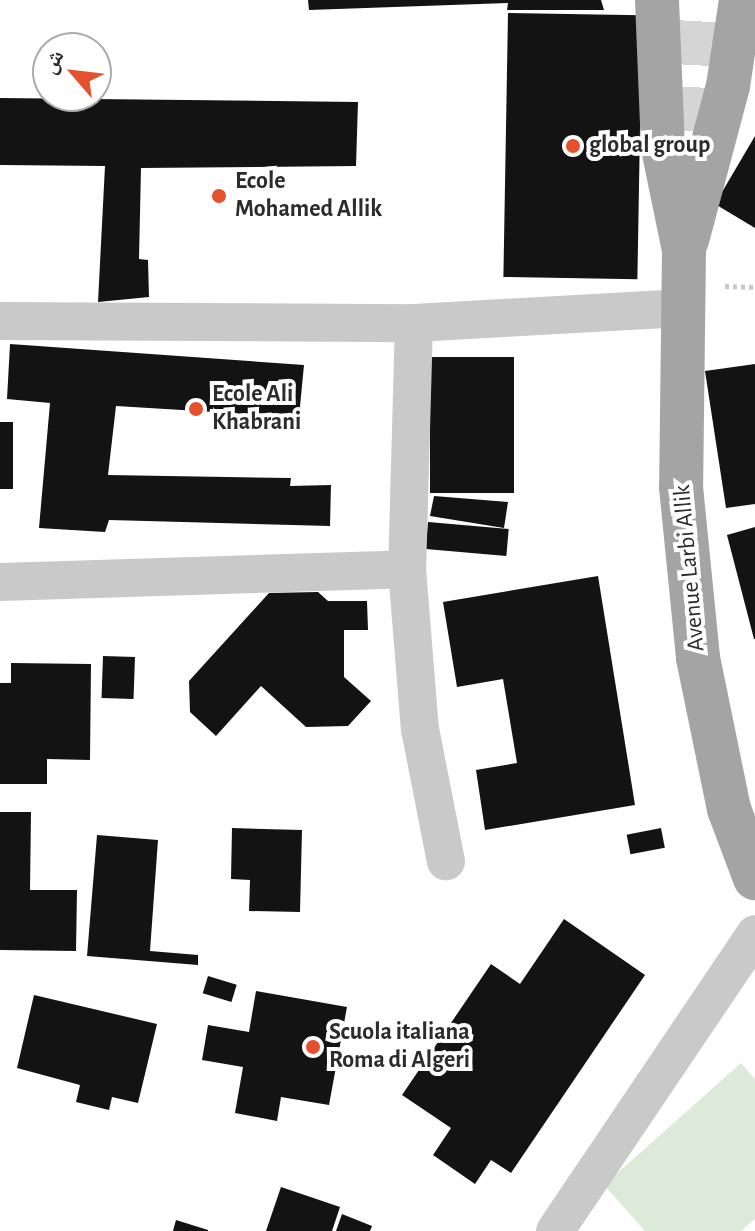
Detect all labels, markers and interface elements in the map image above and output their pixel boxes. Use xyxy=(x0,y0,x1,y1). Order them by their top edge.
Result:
north arrow xyxy=(32,32,112,112)
text: ش xyxy=(37,46,68,77)
place label: global group xyxy=(589,132,710,160)
marker: global group xyxy=(564,137,582,155)
place label: Ecole Mohamed Allik xyxy=(235,168,382,224)
marker: Ecole Mohamed Allik xyxy=(210,187,228,205)
place label: Ecole Ali Khabrani xyxy=(212,381,301,437)
marker: Ecole Ali Khabrani xyxy=(187,400,205,418)
street label: Avenue Larbi Allik xyxy=(668,484,712,652)
place label: Scuola italiana Roma di Algeri xyxy=(329,1019,470,1075)
marker: Scuola italiana Roma di Algeri xyxy=(304,1038,322,1056)

